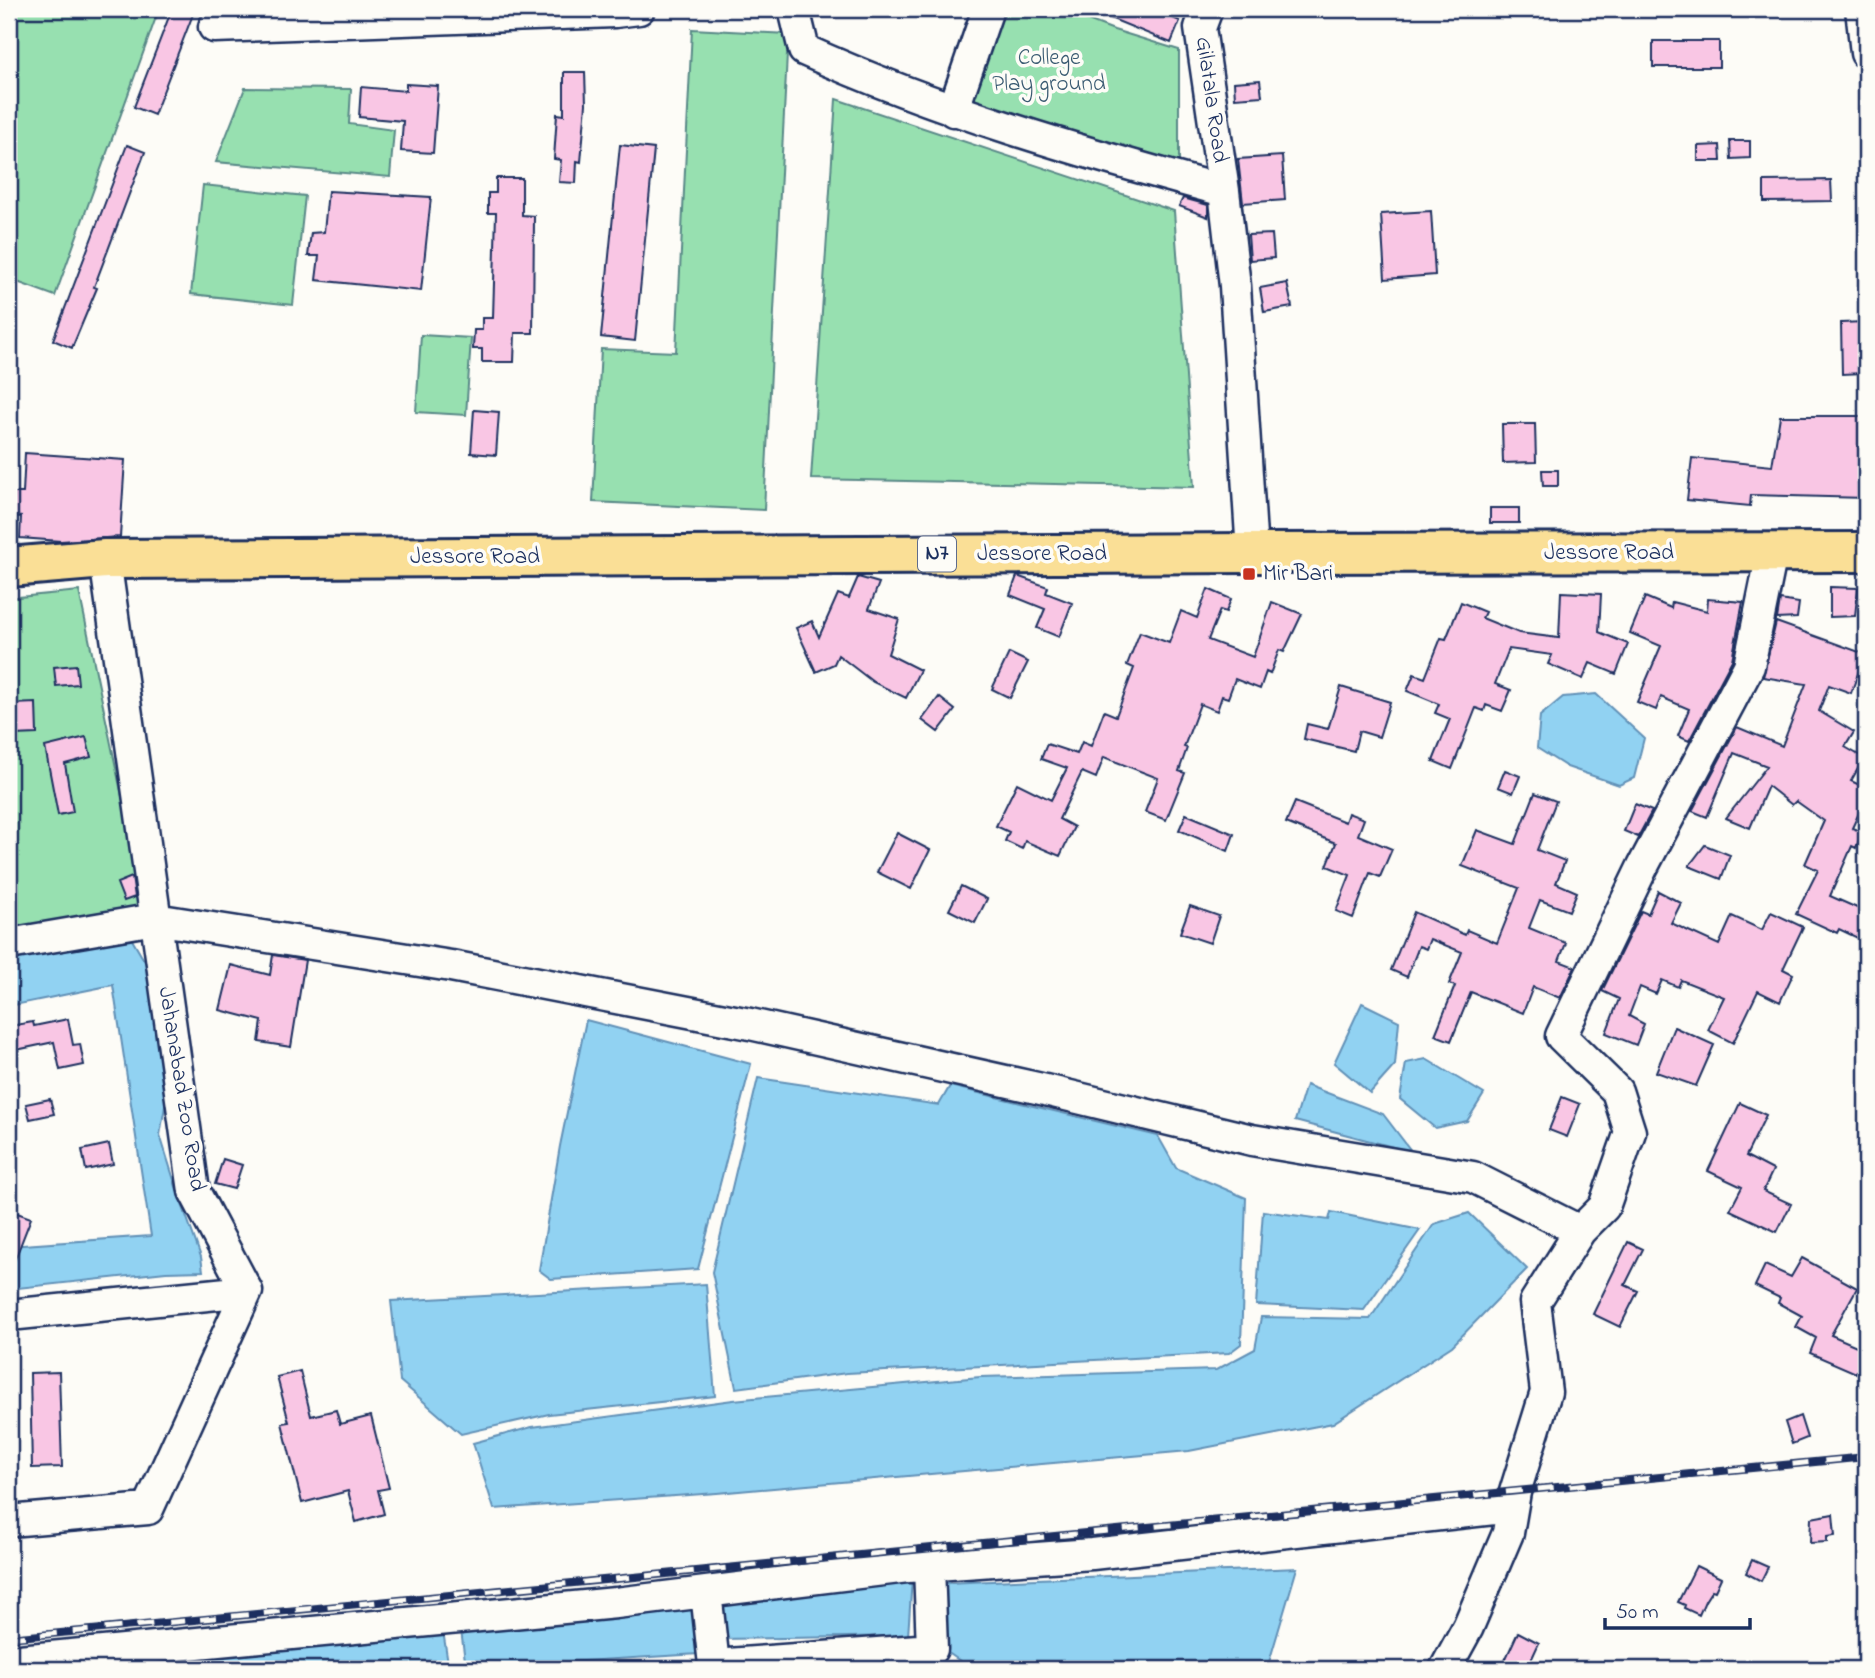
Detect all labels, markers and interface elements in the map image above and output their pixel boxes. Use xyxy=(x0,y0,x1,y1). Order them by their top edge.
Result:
street label: Gilatala Road xyxy=(1186,35,1236,165)
park label: College Play ground xyxy=(992,42,1106,103)
road number: N7 xyxy=(918,536,956,572)
street label: Jessore Road xyxy=(1544,537,1674,570)
street label: Jessore Road xyxy=(977,538,1107,571)
street label: Jessore Road xyxy=(410,541,540,574)
place label: Mir Bari xyxy=(1263,558,1333,591)
marker: Mir Bari xyxy=(1241,566,1257,582)
street label: Jahanabad Zoo Road xyxy=(149,984,213,1194)
scale bar xyxy=(1605,1587,1751,1631)
text: 50 m xyxy=(1616,1598,1659,1628)

